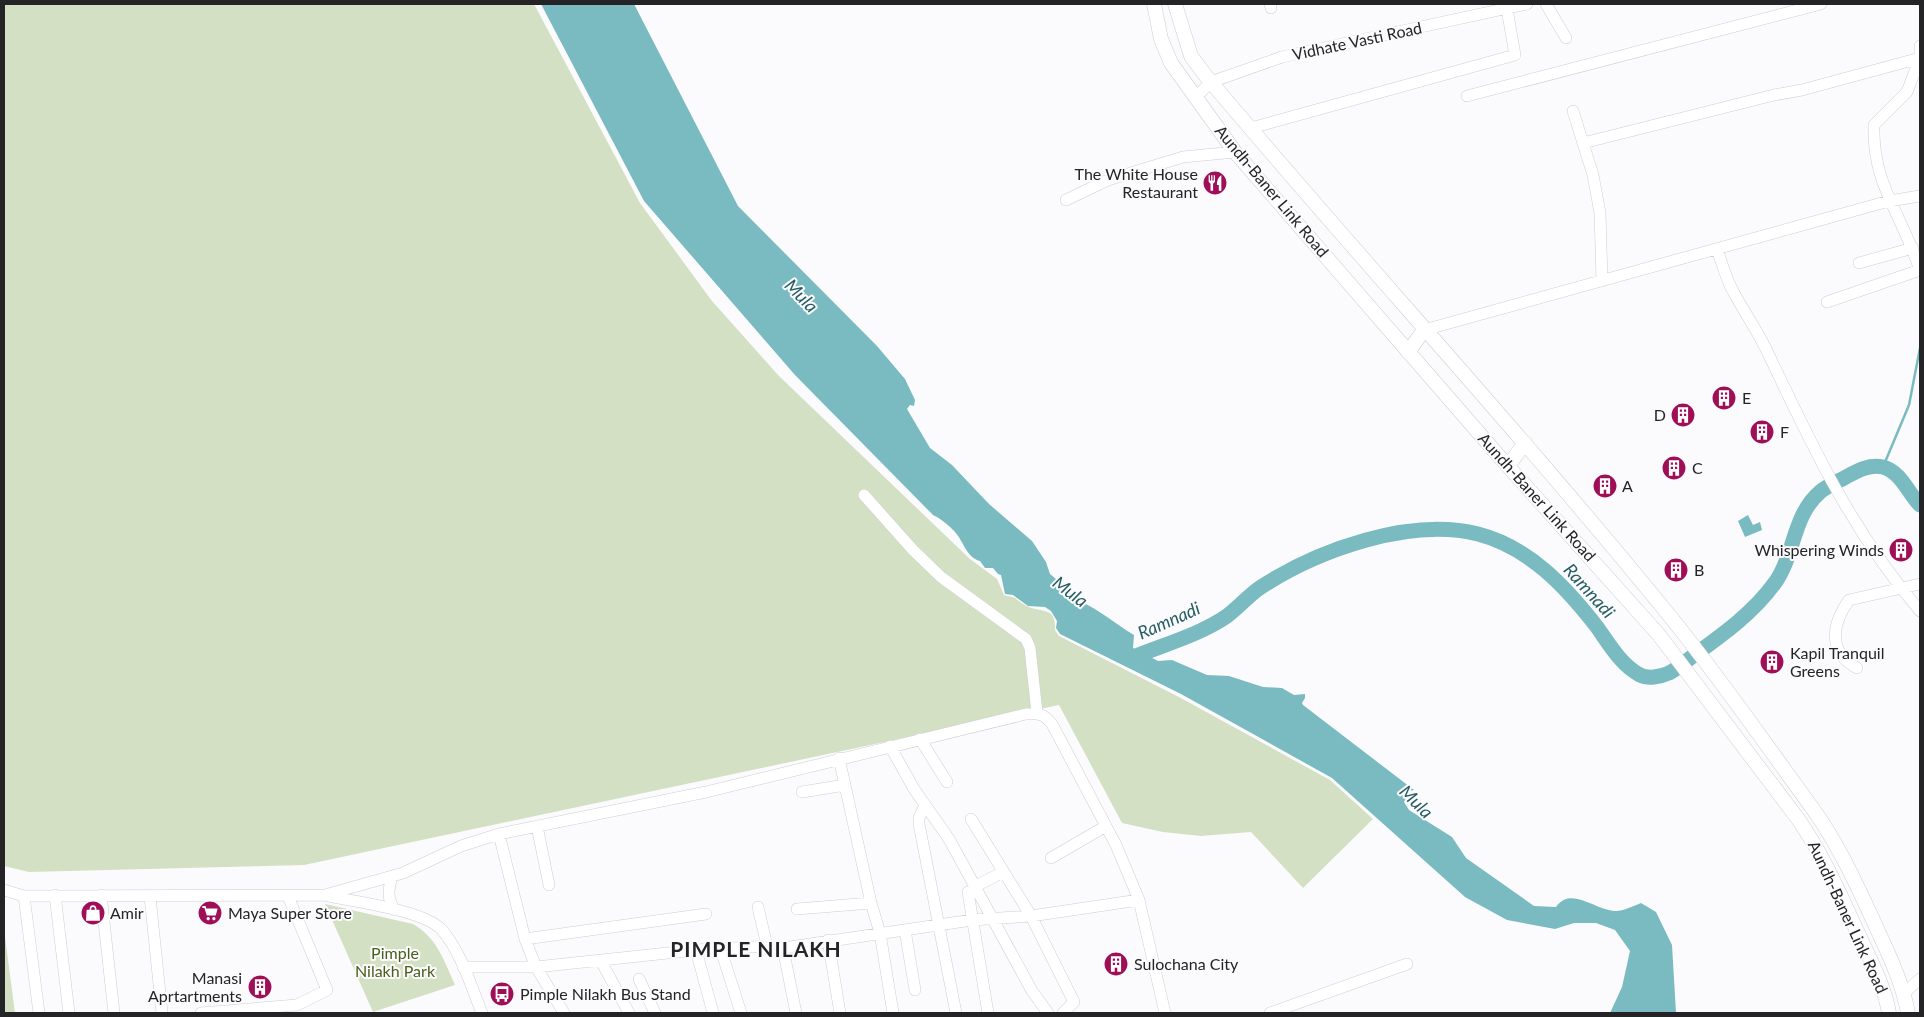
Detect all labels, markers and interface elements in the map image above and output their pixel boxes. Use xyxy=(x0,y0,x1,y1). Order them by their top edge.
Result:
street label: Vidhate Vasti Road xyxy=(1290,17,1423,64)
street label: Aundh-Baner Link Road xyxy=(1212,121,1333,260)
place label: The White House Restaurant xyxy=(1075,164,1198,201)
restaurant icon: The White House Restaurant xyxy=(1202,170,1228,196)
water label: Mula xyxy=(781,274,823,317)
building icon: E xyxy=(1711,385,1737,411)
place label: E xyxy=(1742,388,1751,407)
building icon: D xyxy=(1670,402,1696,428)
place label: D xyxy=(1654,405,1666,424)
building icon: F xyxy=(1749,419,1775,445)
place label: F xyxy=(1780,422,1789,441)
street label: Aundh-Baner Link Road xyxy=(1475,429,1600,565)
building icon: C xyxy=(1661,455,1687,481)
place label: C xyxy=(1692,458,1703,477)
building icon: A xyxy=(1592,473,1618,499)
place label: A xyxy=(1622,476,1633,495)
building icon: Whispering Winds xyxy=(1888,537,1914,563)
place label: Whispering Winds xyxy=(1754,540,1884,559)
building icon: B xyxy=(1663,557,1689,583)
water label: Ramnadi xyxy=(1560,558,1620,622)
place label: B xyxy=(1694,560,1704,579)
water label: Mula xyxy=(1049,571,1092,611)
water label: Ramnadi xyxy=(1134,597,1203,644)
place label: Kapil Tranquil Greens xyxy=(1790,643,1884,680)
building icon: Kapil Tranquil Greens xyxy=(1759,649,1785,675)
water label: Mula xyxy=(1395,780,1438,823)
street label: Aundh-Baner Link Road xyxy=(1805,837,1892,996)
shop icon: Amir xyxy=(80,900,106,926)
supermarket icon: Maya Super Store xyxy=(197,900,223,926)
place label: Amir xyxy=(110,903,144,922)
place label: Maya Super Store xyxy=(228,903,352,922)
district label: PIMPLE NILAKH xyxy=(670,936,842,961)
park label: Pimple Nilakh Park xyxy=(355,943,436,980)
building icon: Sulochana City xyxy=(1103,951,1129,977)
place label: Sulochana City xyxy=(1134,954,1239,973)
place label: Manasi Aprtartments xyxy=(148,968,242,1005)
building icon: Manasi Aprtartments xyxy=(247,974,273,1000)
bus stop icon: Pimple Nilakh Bus Stand xyxy=(489,981,515,1007)
place label: Pimple Nilakh Bus Stand xyxy=(520,984,691,1003)

